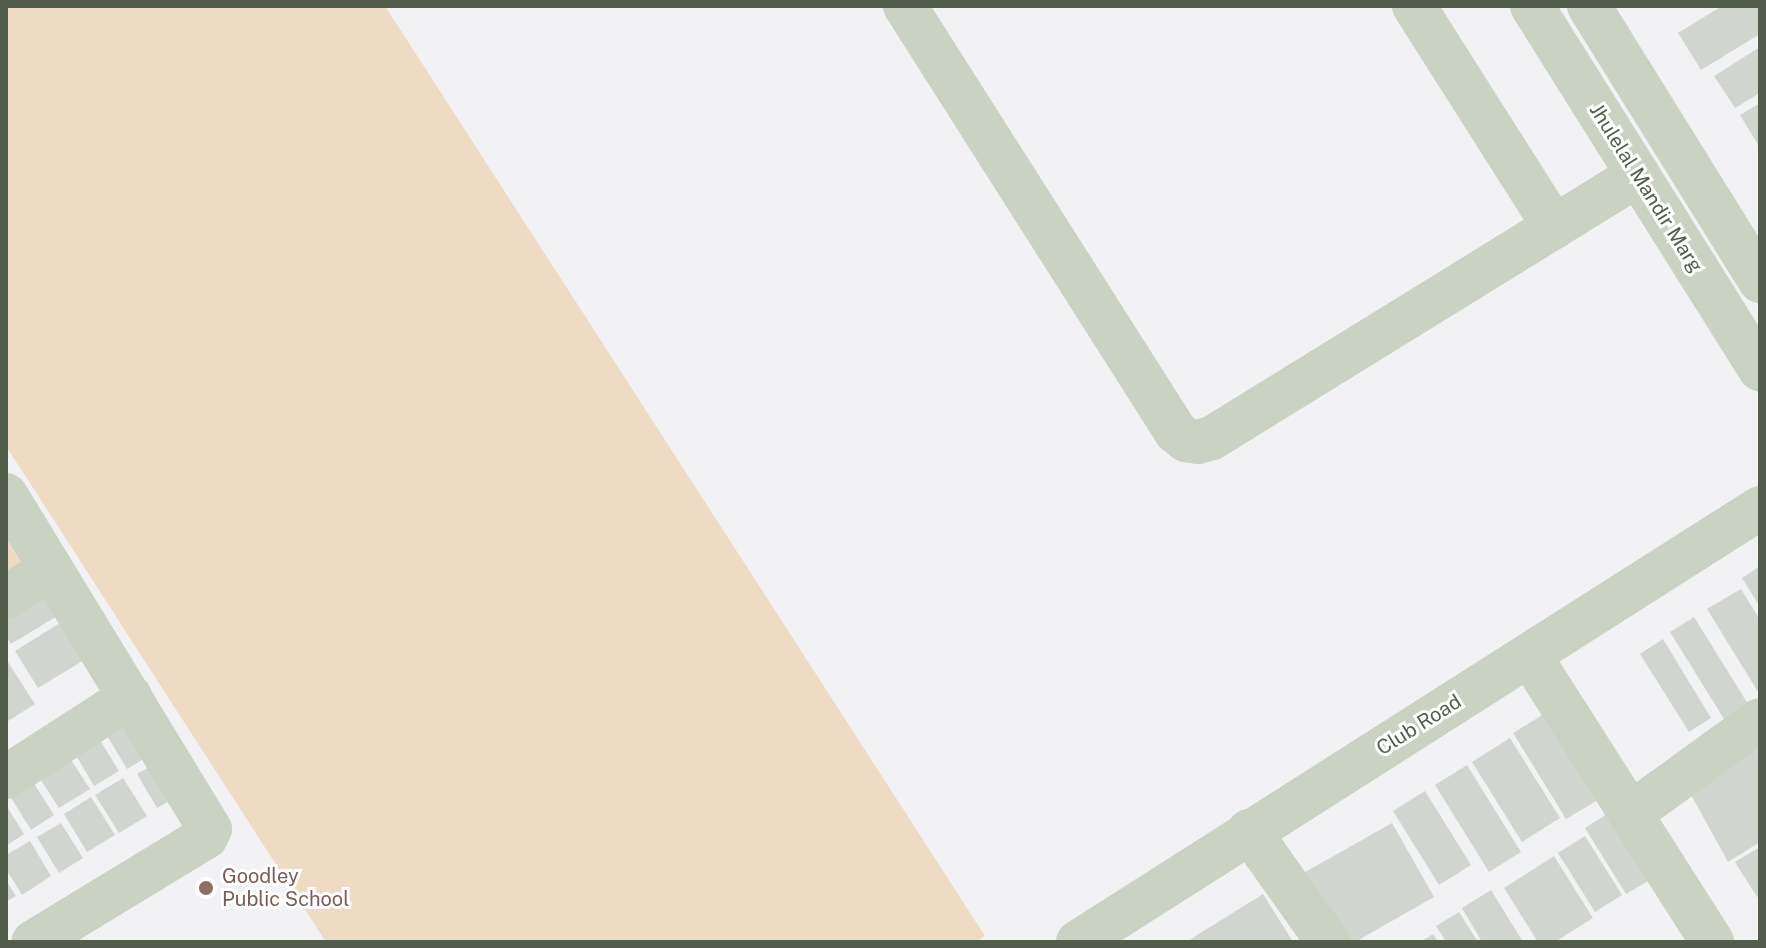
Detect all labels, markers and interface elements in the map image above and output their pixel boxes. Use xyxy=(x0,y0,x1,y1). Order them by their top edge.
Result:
street label: Jhulelal Mandir Marg xyxy=(1584,99,1708,277)
street label: Club Road xyxy=(1372,690,1466,760)
place label: Goodley Public School xyxy=(222,864,349,911)
marker: Goodley Public School xyxy=(197,879,215,897)

